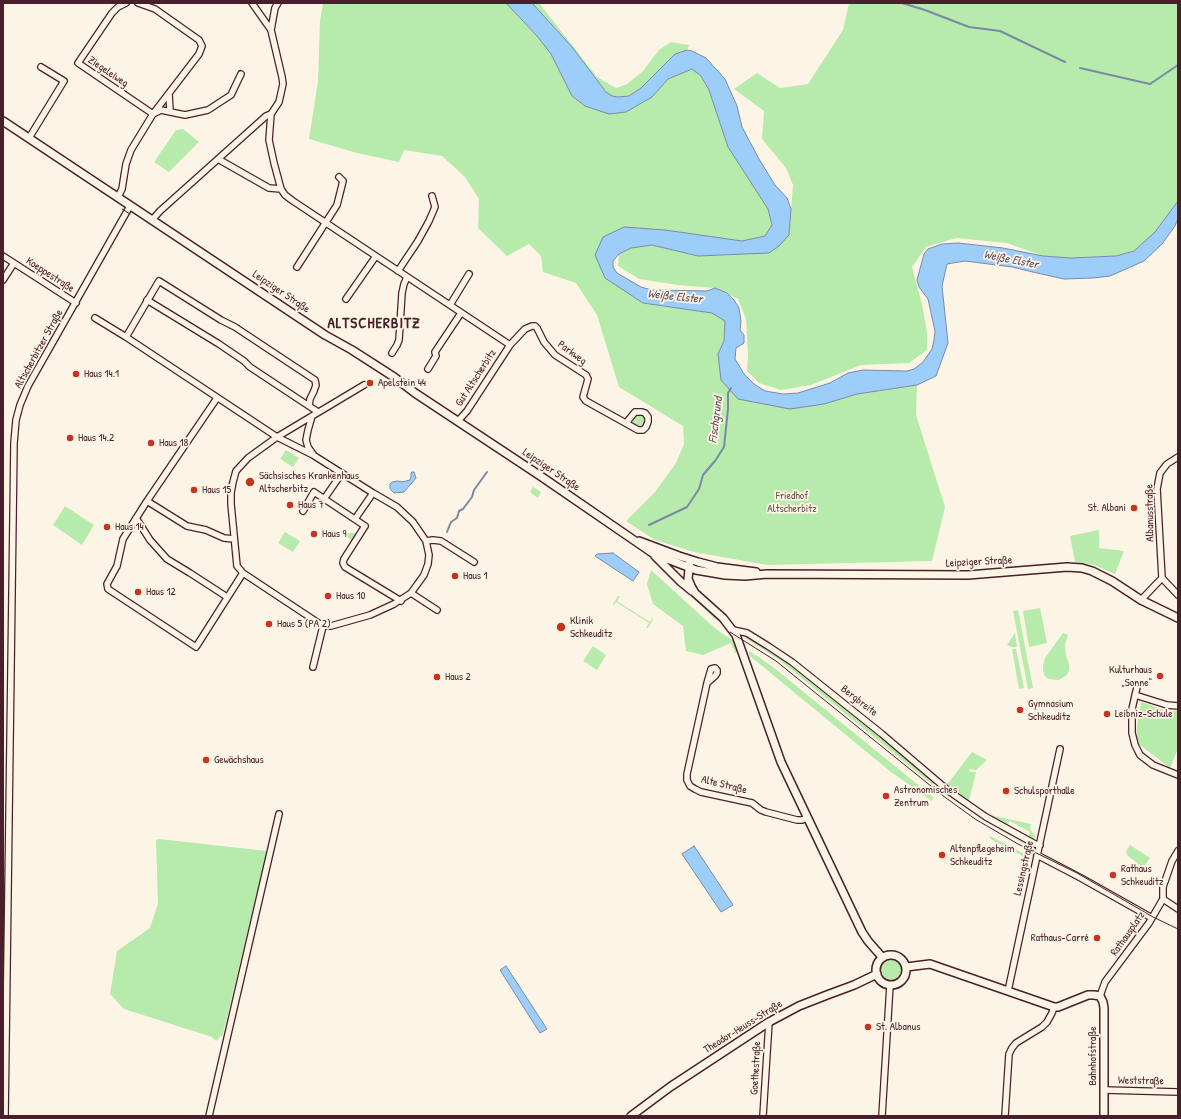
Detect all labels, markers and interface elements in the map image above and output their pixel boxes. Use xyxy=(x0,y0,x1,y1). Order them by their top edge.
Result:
street label: Ziegeleiweg xyxy=(85,54,131,90)
water label: Weiße Elster xyxy=(982,248,1040,272)
street label: Koeppestraße xyxy=(23,254,77,296)
street label: Leipziger Straße xyxy=(250,268,312,316)
water label: Weiße Elster xyxy=(647,287,703,307)
street label: Altscherbitzer Straße xyxy=(12,307,66,391)
district label: ALTSCHERBITZ xyxy=(327,315,421,333)
street label: Parkweg xyxy=(555,338,589,368)
street label: Gut Altscherbitz xyxy=(453,347,499,409)
place label: Haus 14.1 xyxy=(84,367,119,381)
marker: Haus 14.1 xyxy=(71,369,81,379)
place label: Apelstein 44 xyxy=(378,376,426,390)
marker: Apelstein 44 xyxy=(365,378,375,388)
water label: Fischgrund xyxy=(706,396,726,444)
place label: Haus 14.2 xyxy=(78,431,114,445)
marker: Haus 14.2 xyxy=(65,433,75,443)
place label: Haus 18 xyxy=(159,436,188,450)
marker: Haus 18 xyxy=(146,438,156,448)
street label: Leipziger Straße xyxy=(520,446,582,494)
place label: Sächsisches Krankenhaus Altscherbitz xyxy=(259,469,359,495)
marker: Sächsisches Krankenhaus Altscherbitz xyxy=(244,476,256,488)
place label: Haus 15 xyxy=(202,483,231,497)
street label: Albanusstraße xyxy=(1143,484,1157,542)
marker: Haus 15 xyxy=(189,485,199,495)
park label: Friedhof Altscherbitz xyxy=(767,489,817,515)
place label: Haus 7 xyxy=(298,498,324,512)
marker: Haus 7 xyxy=(285,500,295,510)
place label: St. Albani xyxy=(1088,501,1126,515)
marker: St. Albani xyxy=(1129,503,1139,513)
place label: Haus 14 xyxy=(115,520,144,534)
marker: Haus 14 xyxy=(102,522,112,532)
place label: Haus 9 xyxy=(322,527,347,541)
marker: Haus 9 xyxy=(309,529,319,539)
street label: Leipziger Straße xyxy=(945,554,1013,570)
place label: Haus 1 xyxy=(463,569,488,583)
marker: Haus 1 xyxy=(450,571,460,581)
place label: Haus 12 xyxy=(146,585,176,599)
marker: Haus 12 xyxy=(133,587,143,597)
place label: Haus 10 xyxy=(336,589,366,603)
marker: Haus 10 xyxy=(323,591,333,601)
place label: Klinik Schkeuditz xyxy=(570,614,613,640)
place label: Haus 5 (PA 2) xyxy=(277,617,331,631)
marker: Haus 5 (PA 2) xyxy=(264,619,274,629)
marker: Klinik Schkeuditz xyxy=(555,621,567,633)
place label: Kulturhaus „Sonne“ xyxy=(1109,663,1152,689)
place label: Haus 2 xyxy=(445,670,471,684)
marker: Kulturhaus „Sonne“ xyxy=(1155,671,1165,681)
marker: Haus 2 xyxy=(432,672,442,682)
street label: Bergbreite xyxy=(838,683,880,719)
place label: Gymnasium Schkeuditz xyxy=(1028,697,1073,723)
marker: Gymnasium Schkeuditz xyxy=(1015,705,1025,715)
place label: Leibniz-Schule xyxy=(1115,707,1173,721)
marker: Leibniz-Schule xyxy=(1102,709,1112,719)
place label: Gewächshaus xyxy=(214,753,264,767)
marker: Gewächshaus xyxy=(201,755,211,765)
street label: Alte Straße xyxy=(700,773,748,797)
place label: Astronomisches Zentrum xyxy=(894,783,957,809)
place label: Schulsporthalle xyxy=(1014,784,1075,798)
marker: Schulsporthalle xyxy=(1001,786,1011,796)
marker: Astronomisches Zentrum xyxy=(881,791,891,801)
street label: Lessingstraße xyxy=(1011,839,1037,897)
place label: Altenpflegeheim Schkeuditz xyxy=(950,842,1014,868)
marker: Altenpflegeheim Schkeuditz xyxy=(937,850,947,860)
place label: Rathaus Schkeuditz xyxy=(1121,862,1164,888)
marker: Rathaus Schkeuditz xyxy=(1108,870,1118,880)
street label: Rathausplatz xyxy=(1108,909,1148,959)
place label: Rathaus-Carré xyxy=(1031,931,1089,945)
marker: Rathaus-Carré xyxy=(1092,933,1102,943)
street label: Theodor-Heuss-Straße xyxy=(701,997,785,1057)
place label: St. Albanus xyxy=(876,1020,920,1034)
marker: St. Albanus xyxy=(863,1022,873,1032)
street label: Bahnhofstraße xyxy=(1086,1026,1100,1086)
street label: Goethestraße xyxy=(748,1041,764,1095)
street label: Weststraße xyxy=(1118,1074,1164,1088)

